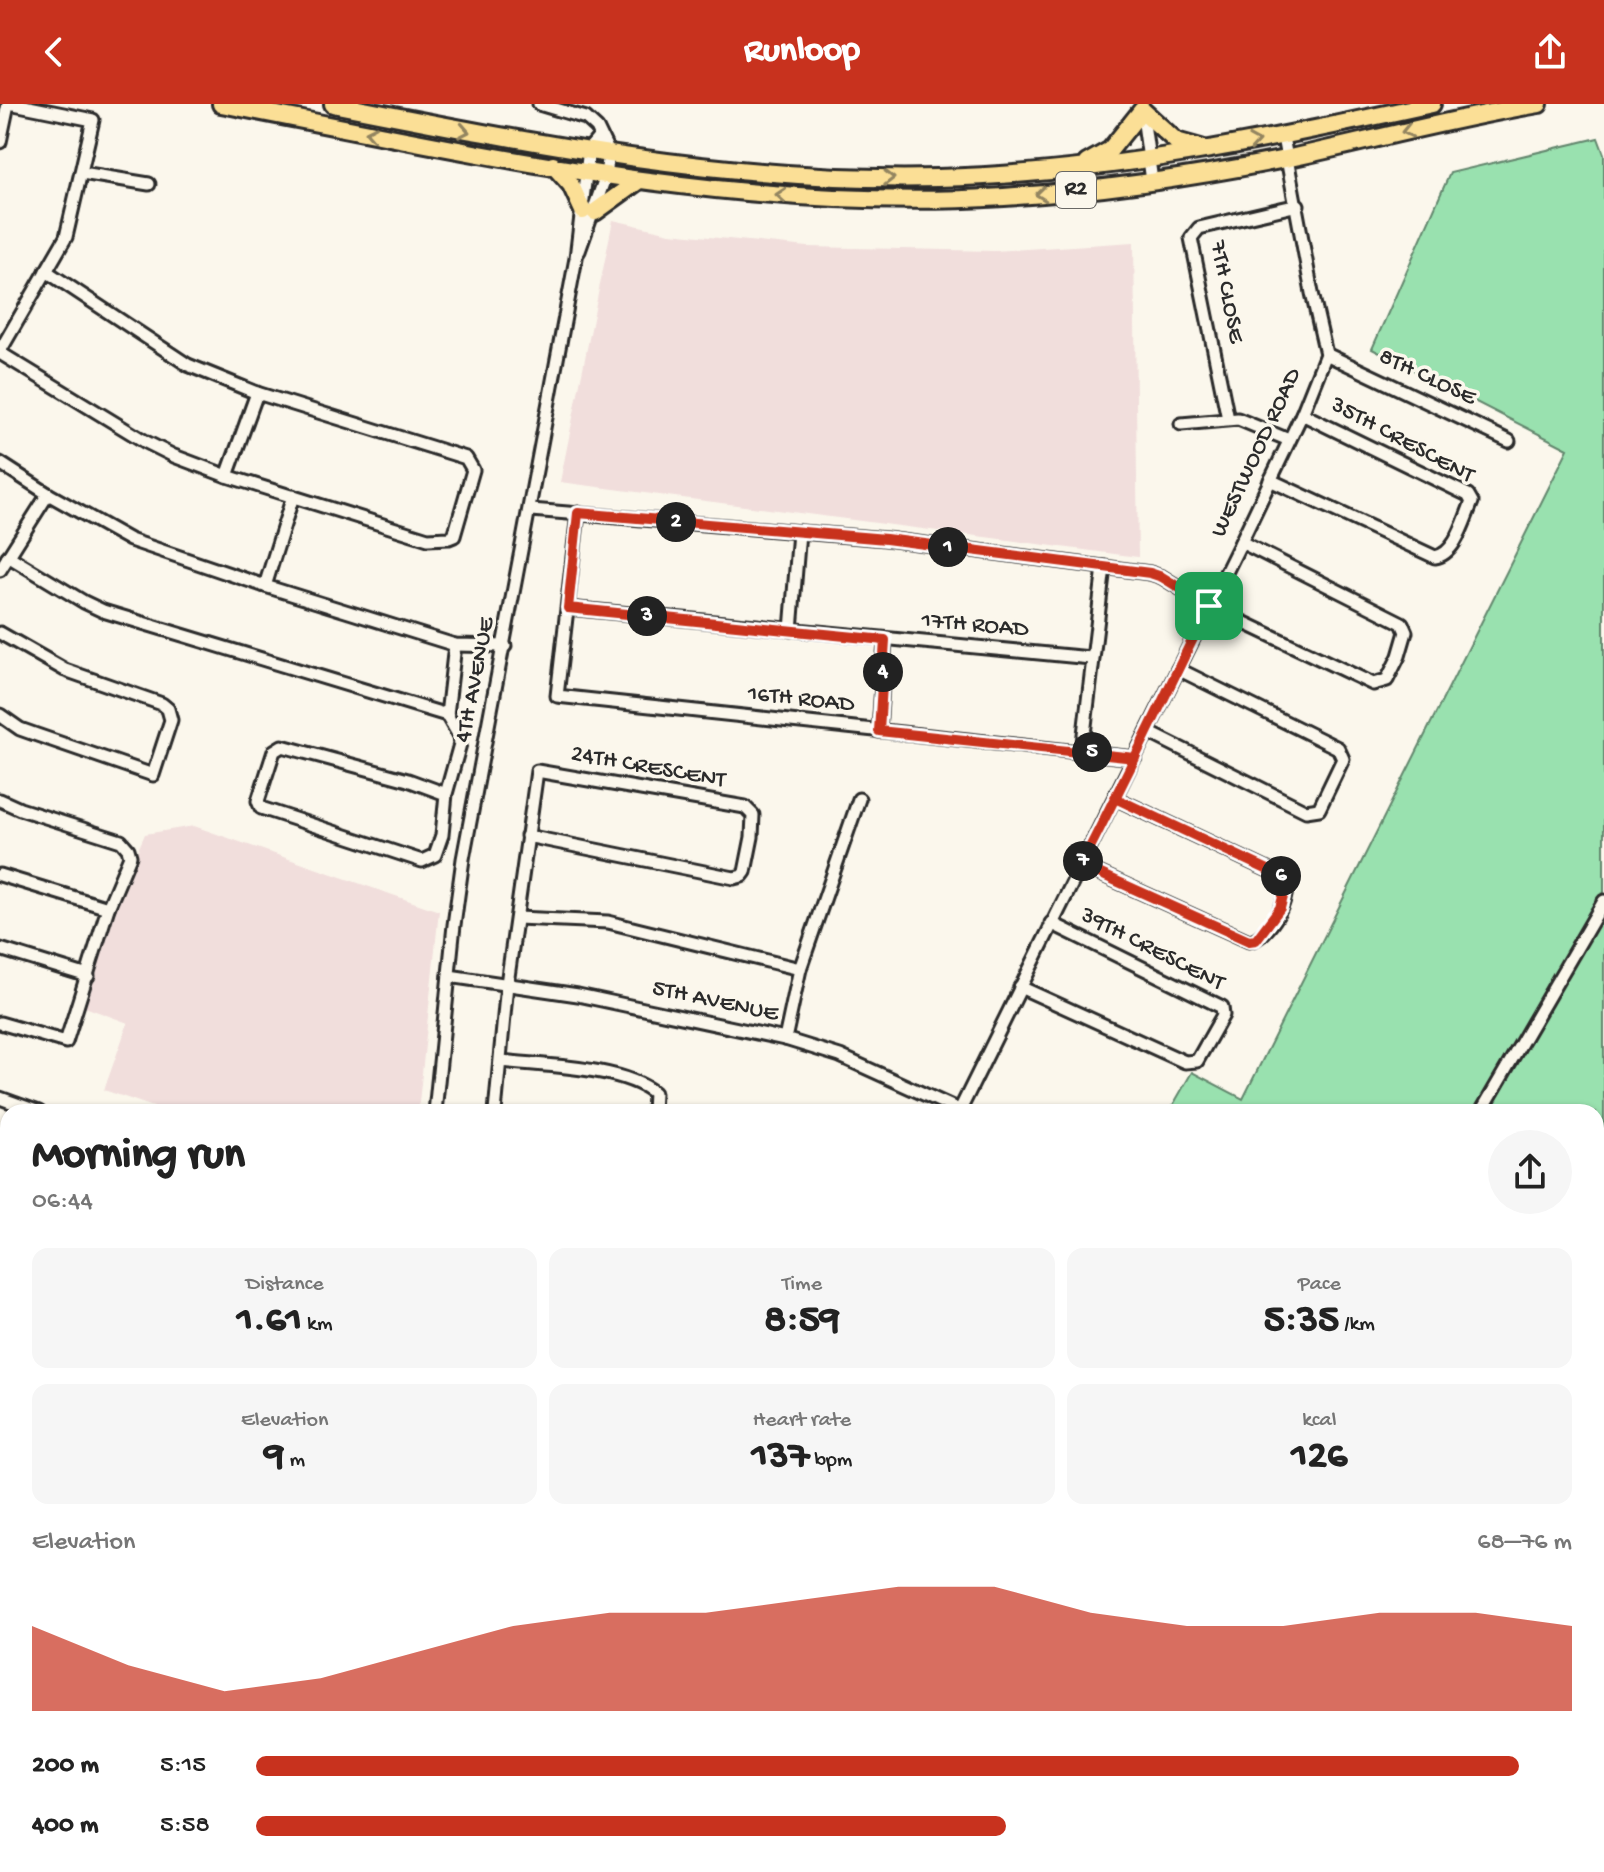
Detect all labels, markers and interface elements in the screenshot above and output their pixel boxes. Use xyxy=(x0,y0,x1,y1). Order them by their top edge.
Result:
icon: back xyxy=(32,30,76,74)
icon: share xyxy=(1528,30,1572,74)
text: Runloop xyxy=(744,31,860,74)
one-way arrow xyxy=(457,122,471,139)
one-way arrow xyxy=(1401,122,1415,139)
one-way arrow xyxy=(365,125,378,142)
one-way arrow xyxy=(1247,134,1260,151)
one-way arrow xyxy=(883,169,896,186)
road number: R2 xyxy=(1056,172,1096,208)
one-way arrow xyxy=(1034,185,1047,202)
one-way arrow xyxy=(774,187,787,204)
street label: 7TH CLOSE xyxy=(1202,237,1250,347)
street label: 8TH CLOSE xyxy=(1374,343,1481,414)
street label: WESTWOOD ROAD xyxy=(1205,364,1309,542)
street label: 35TH CRESCENT xyxy=(1324,391,1480,492)
pin: 2 xyxy=(656,502,696,542)
text: 2 xyxy=(671,509,681,535)
pin: 1 xyxy=(928,527,968,567)
text: 1 xyxy=(944,534,952,560)
pin xyxy=(1175,572,1243,640)
icon: arrive xyxy=(1187,584,1231,628)
pin: 3 xyxy=(627,596,667,636)
text: 3 xyxy=(641,603,653,629)
street label: 17TH ROAD xyxy=(919,607,1030,645)
street label: 4TH AVENUE xyxy=(450,614,503,745)
pin: 4 xyxy=(863,652,903,692)
text: 4 xyxy=(878,659,888,685)
street label: 16TH ROAD xyxy=(745,680,856,720)
pin: 5 xyxy=(1072,732,1112,772)
text: 5 xyxy=(1086,739,1098,765)
street label: 24TH CRESCENT xyxy=(569,740,729,796)
pin: 7 xyxy=(1063,841,1103,881)
text: 7 xyxy=(1077,848,1089,874)
pin: 6 xyxy=(1261,856,1301,896)
text: 6 xyxy=(1275,863,1287,889)
street label: 39TH CRESCENT xyxy=(1074,901,1230,999)
street label: 5TH AVENUE xyxy=(649,974,782,1030)
button: share xyxy=(1488,1130,1572,1214)
text: Morning run xyxy=(32,1131,245,1183)
text: 06:44 xyxy=(32,1187,93,1218)
text: Distance xyxy=(246,1272,324,1298)
text: Time xyxy=(782,1272,822,1298)
text: Pace xyxy=(1298,1272,1341,1298)
text: 1.61 xyxy=(237,1298,302,1345)
text: 8:59 xyxy=(764,1298,840,1345)
text: 5:35 xyxy=(1264,1298,1339,1345)
text: km xyxy=(302,1312,333,1338)
text: /km xyxy=(1339,1312,1375,1338)
text: Elevation xyxy=(241,1408,328,1434)
text: Heart rate xyxy=(753,1408,851,1434)
text: kcal xyxy=(1302,1408,1337,1434)
text: 9 xyxy=(264,1434,284,1481)
text: 137 xyxy=(751,1434,809,1481)
text: 126 xyxy=(1291,1434,1347,1481)
text: m xyxy=(284,1448,305,1474)
text: bpm xyxy=(809,1448,852,1474)
text: Elevation xyxy=(32,1528,135,1559)
text: 68–76 m xyxy=(1477,1528,1572,1559)
text: 200 m xyxy=(32,1751,99,1782)
text: 5:15 xyxy=(160,1751,206,1782)
text: 400 m xyxy=(32,1811,98,1842)
text: 5:58 xyxy=(160,1811,210,1842)

